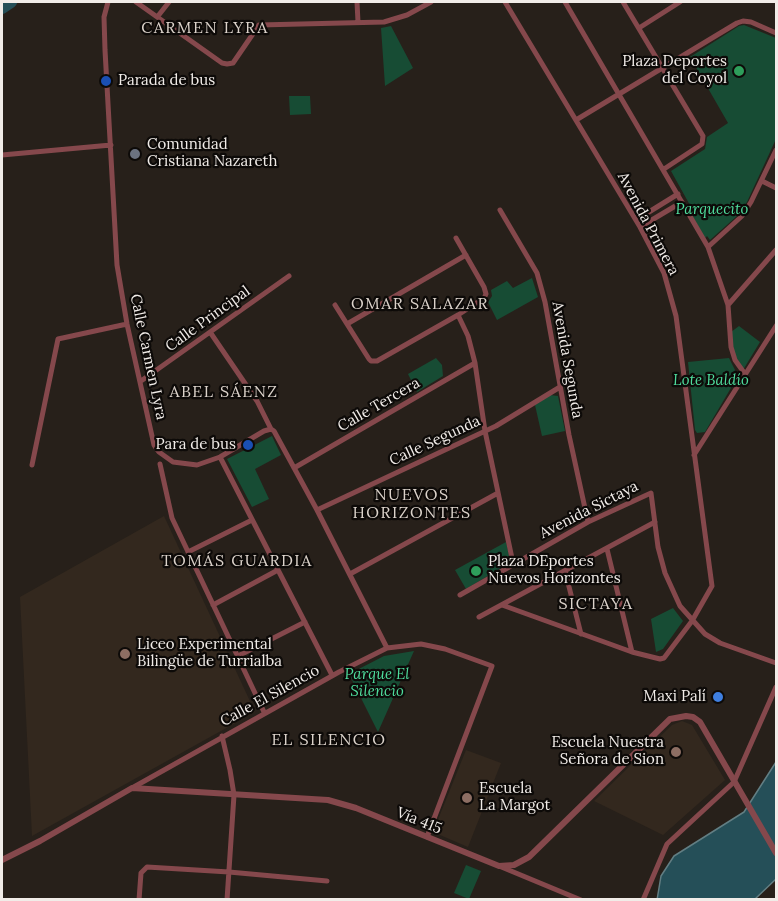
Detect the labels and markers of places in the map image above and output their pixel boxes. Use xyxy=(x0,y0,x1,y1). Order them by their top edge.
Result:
place label: Plaza Deportes del Coyol xyxy=(622,53,727,88)
marker: Plaza Deportes del Coyol xyxy=(732,64,746,78)
place label: Parada de bus xyxy=(118,72,215,90)
marker: Parada de bus xyxy=(99,74,113,88)
place label: Comunidad Cristiana Nazareth xyxy=(147,136,277,171)
marker: Comunidad Cristiana Nazareth xyxy=(128,147,142,161)
place label: Para de bus xyxy=(156,436,236,454)
marker: Para de bus xyxy=(241,438,255,452)
place label: Plaza DEportes Nuevos Horizontes xyxy=(488,553,621,588)
marker: Plaza DEportes Nuevos Horizontes xyxy=(469,564,483,578)
place label: Liceo Experimental Bilingüe de Turrialba xyxy=(137,636,282,671)
marker: Liceo Experimental Bilingüe de Turrialba xyxy=(118,647,132,661)
place label: Maxi Palí xyxy=(643,688,706,706)
marker: Maxi Palí xyxy=(711,690,725,704)
place label: Escuela Nuestra Señora de Sion xyxy=(552,734,664,769)
marker: Escuela Nuestra Señora de Sion xyxy=(669,745,683,759)
place label: Escuela La Margot xyxy=(479,780,550,815)
marker: Escuela La Margot xyxy=(460,791,474,805)

